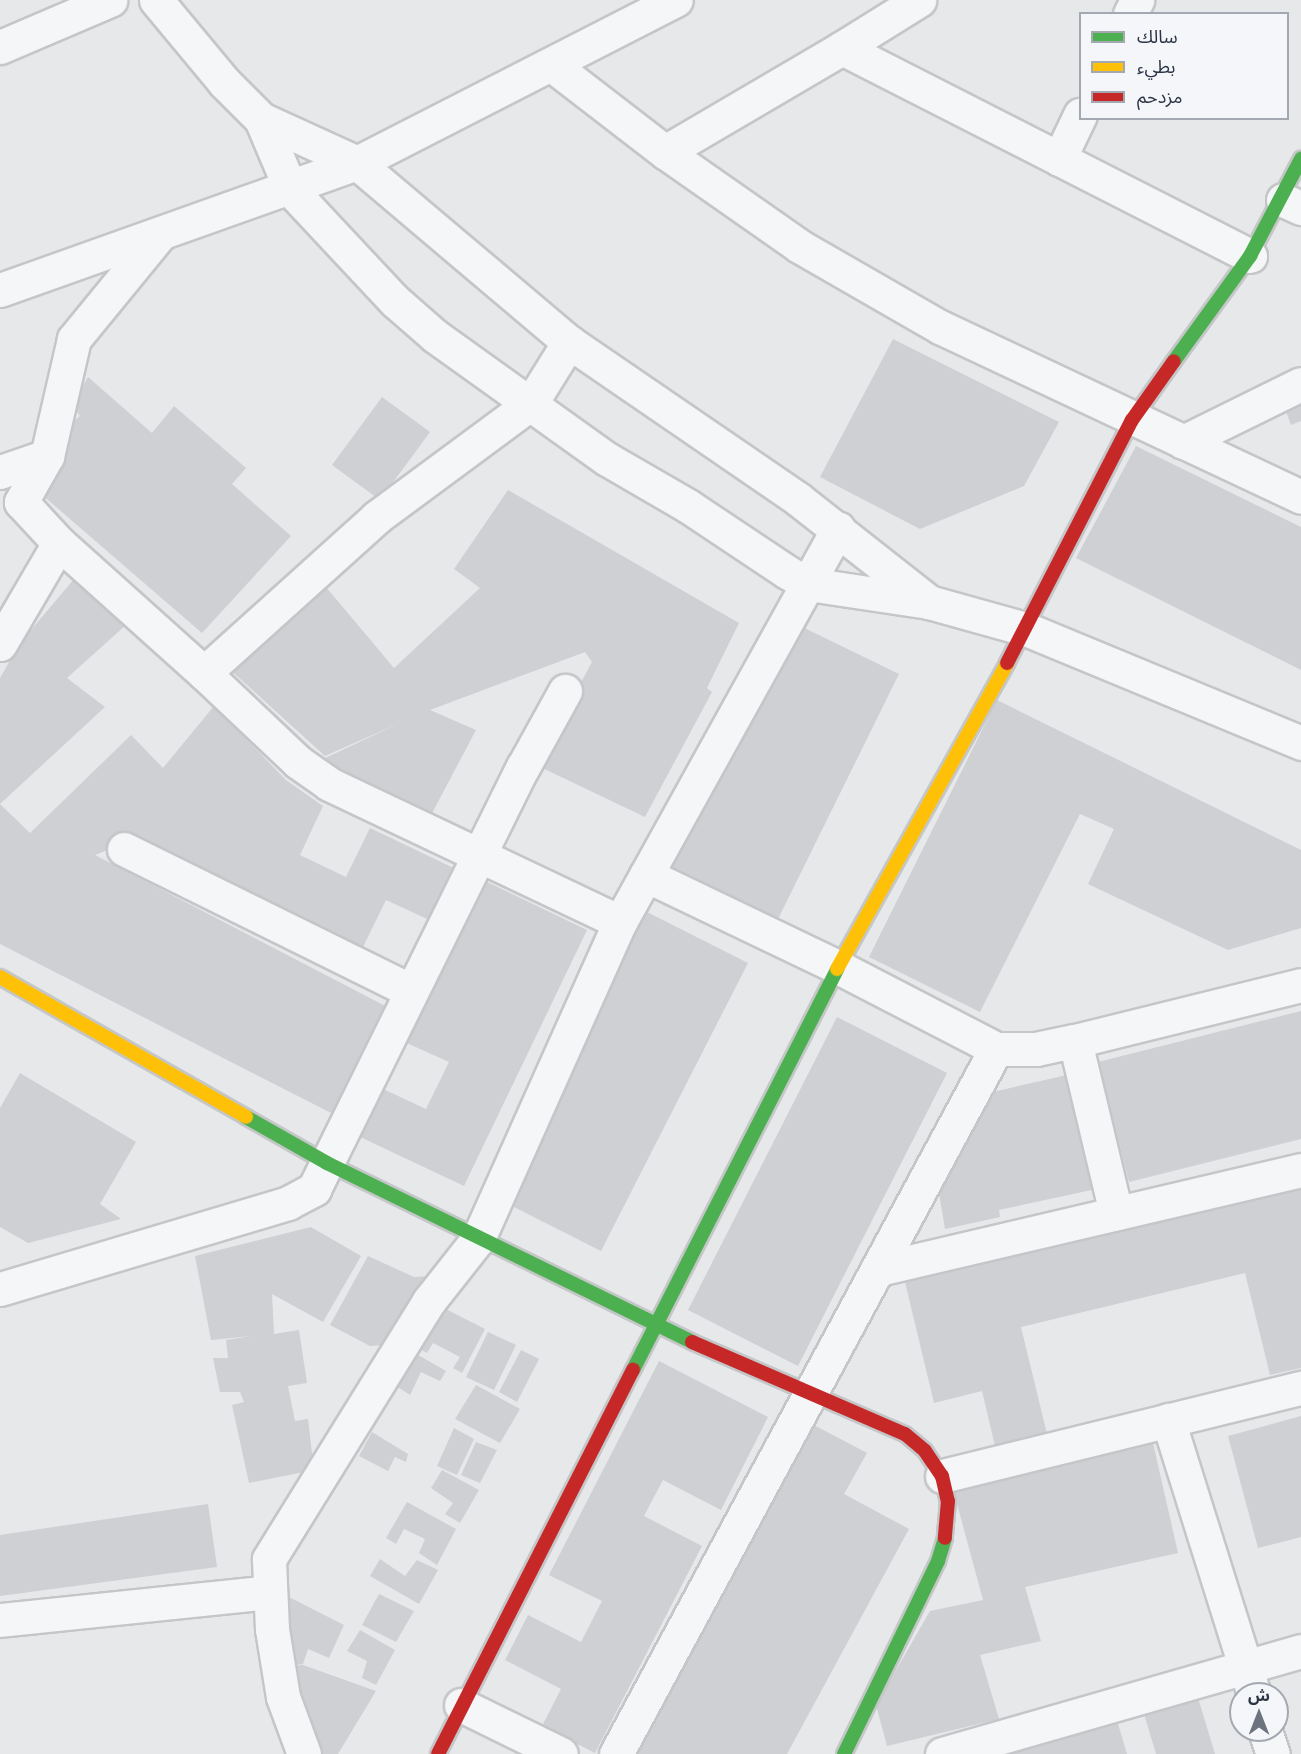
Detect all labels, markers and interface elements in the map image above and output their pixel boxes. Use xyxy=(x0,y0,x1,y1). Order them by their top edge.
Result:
legend xyxy=(1079,12,1289,120)
text: سالك xyxy=(1137,26,1178,48)
text: بطيء xyxy=(1137,56,1175,78)
text: مزدحم xyxy=(1137,86,1182,108)
north arrow xyxy=(1229,1682,1289,1742)
text: ش xyxy=(1248,1686,1270,1706)

